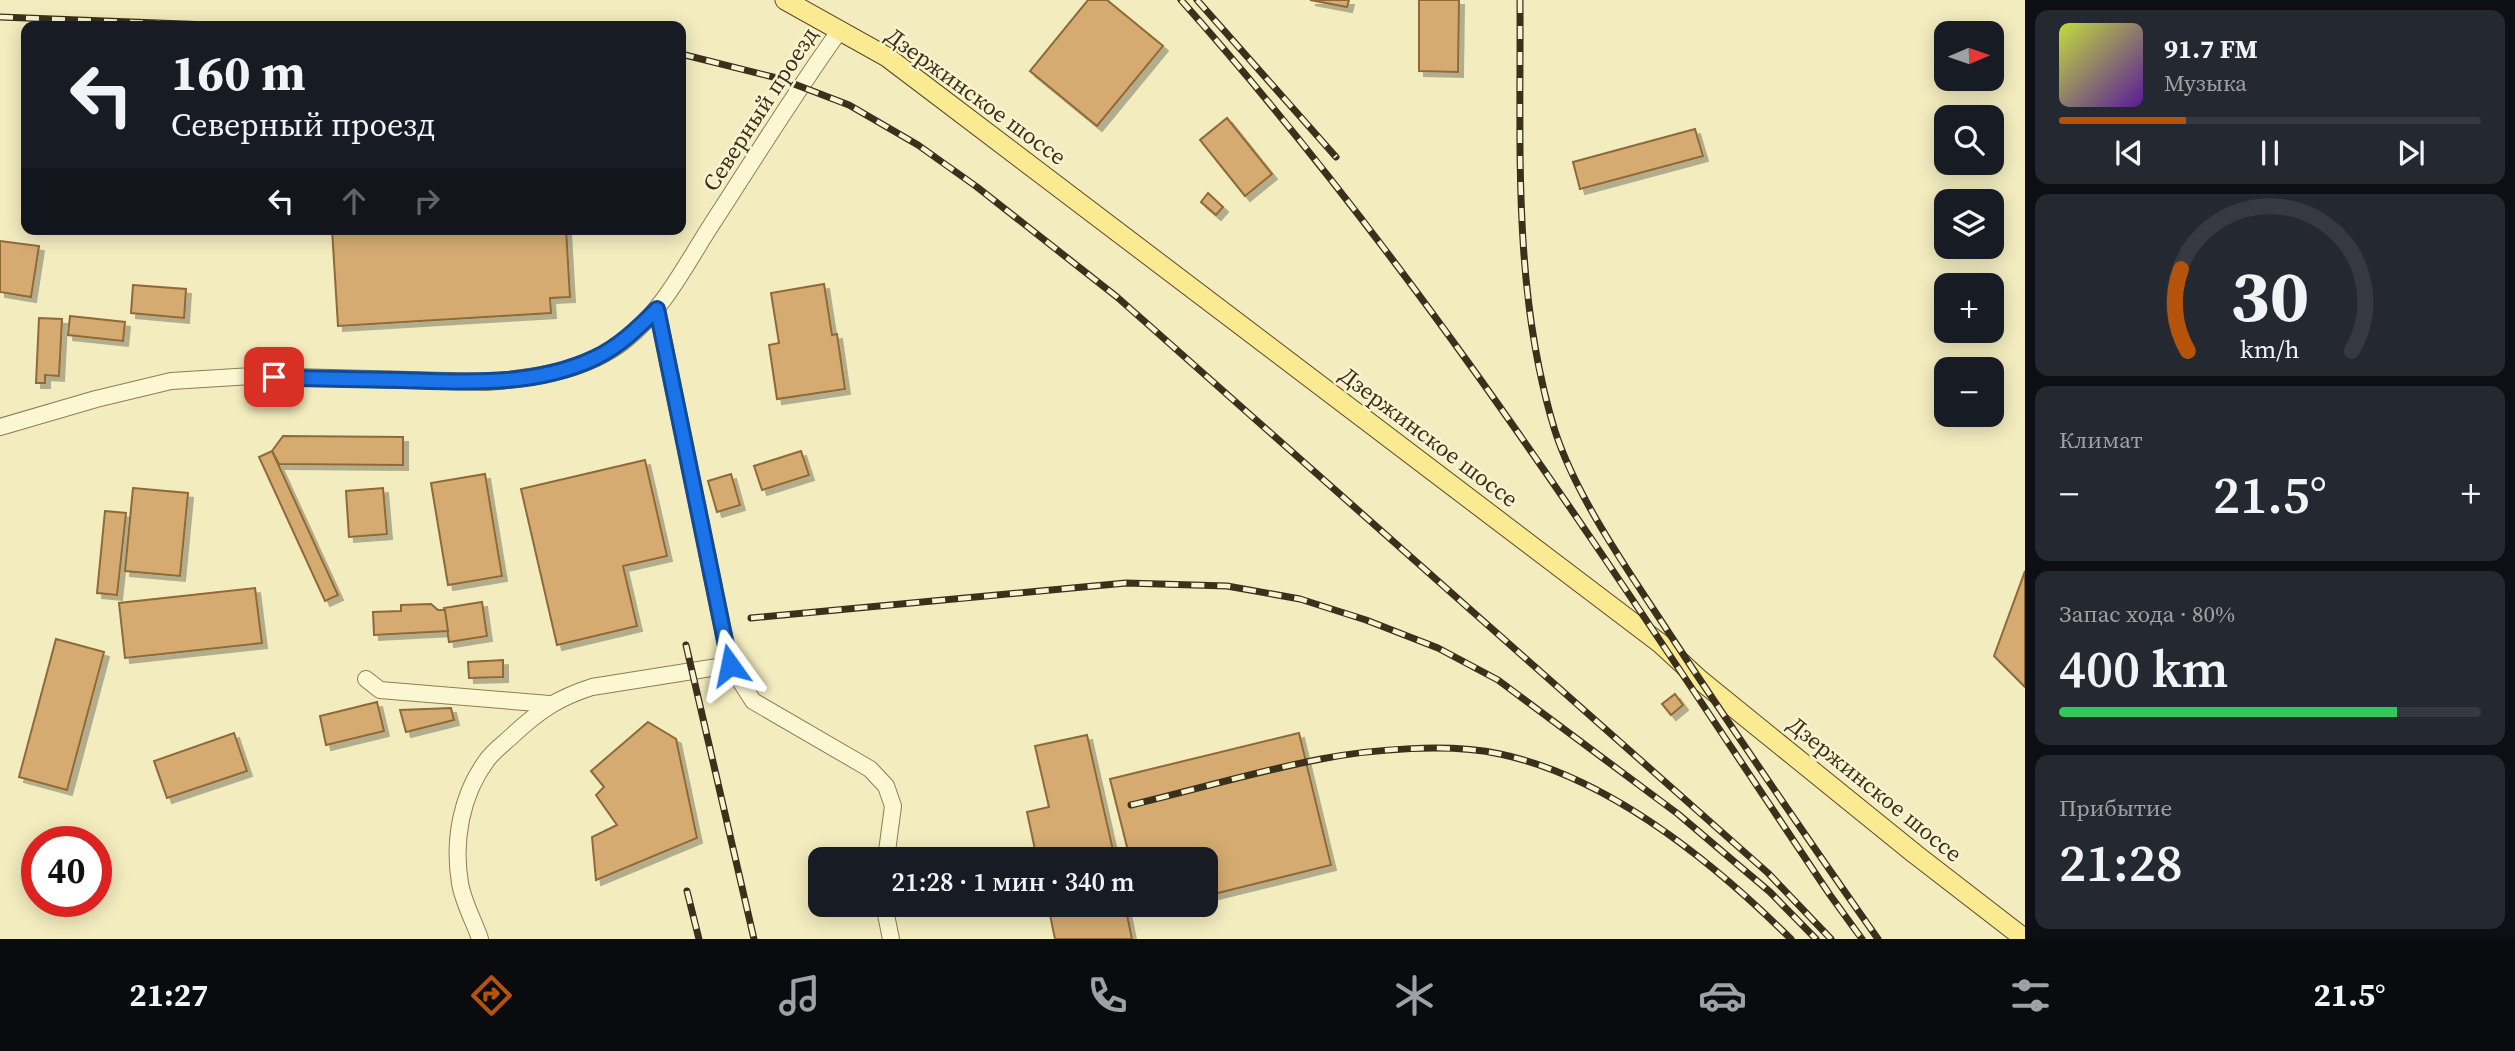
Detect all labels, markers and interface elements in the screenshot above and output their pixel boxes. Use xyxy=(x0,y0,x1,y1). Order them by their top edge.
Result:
street label: Дзержинское шоссе xyxy=(879,20,1073,172)
street label: Северный проезд xyxy=(695,21,825,197)
north arrow xyxy=(1934,21,2004,91)
map controls xyxy=(1934,21,2004,427)
text: 91.7 FM xyxy=(2164,31,2258,67)
text: 160 m xyxy=(171,39,306,106)
icon: left xyxy=(56,49,147,140)
text: Музыка xyxy=(2164,67,2247,99)
text: Северный проезд xyxy=(171,103,435,147)
button: search xyxy=(1934,105,2004,175)
icon: previous xyxy=(2110,134,2148,172)
icon: pause xyxy=(2251,134,2289,172)
icon: next xyxy=(2392,134,2430,172)
icon: left xyxy=(262,182,300,220)
icon: ahead xyxy=(335,182,373,220)
icon: right xyxy=(408,182,446,220)
button: layers xyxy=(1934,189,2004,259)
text: 30 xyxy=(2231,247,2309,346)
button: + xyxy=(1934,273,2004,343)
text: km/h xyxy=(2240,332,2300,366)
pin xyxy=(244,347,304,407)
button: − xyxy=(1934,357,2004,427)
icon: arrive xyxy=(255,358,293,396)
street label: Дзержинское шоссе xyxy=(1333,359,1525,515)
text: Климат xyxy=(2059,424,2143,456)
text: 21.5° xyxy=(2213,459,2327,530)
text: − xyxy=(2059,468,2079,520)
text: + xyxy=(2461,468,2481,520)
text: Запас хода · 80% xyxy=(2059,598,2235,630)
position arrow xyxy=(693,628,767,702)
text: 400 km xyxy=(2059,633,2228,704)
street label: Дзержинское шоссе xyxy=(1781,709,1969,869)
text: Прибытие xyxy=(2059,792,2172,824)
speed limit sign: 40 xyxy=(21,826,112,917)
text: 21:28 xyxy=(2059,827,2183,898)
text: 21:28 · 1 мин · 340 m xyxy=(892,864,1134,900)
icon: directions xyxy=(467,971,516,1020)
icon: music xyxy=(775,971,824,1020)
icon: phone xyxy=(1083,971,1132,1020)
icon: climate xyxy=(1390,971,1439,1020)
icon: car xyxy=(1698,971,1747,1020)
icon: filters xyxy=(2006,971,2055,1020)
text: 21:27 xyxy=(129,973,208,1017)
text: 21.5° xyxy=(2313,973,2386,1017)

